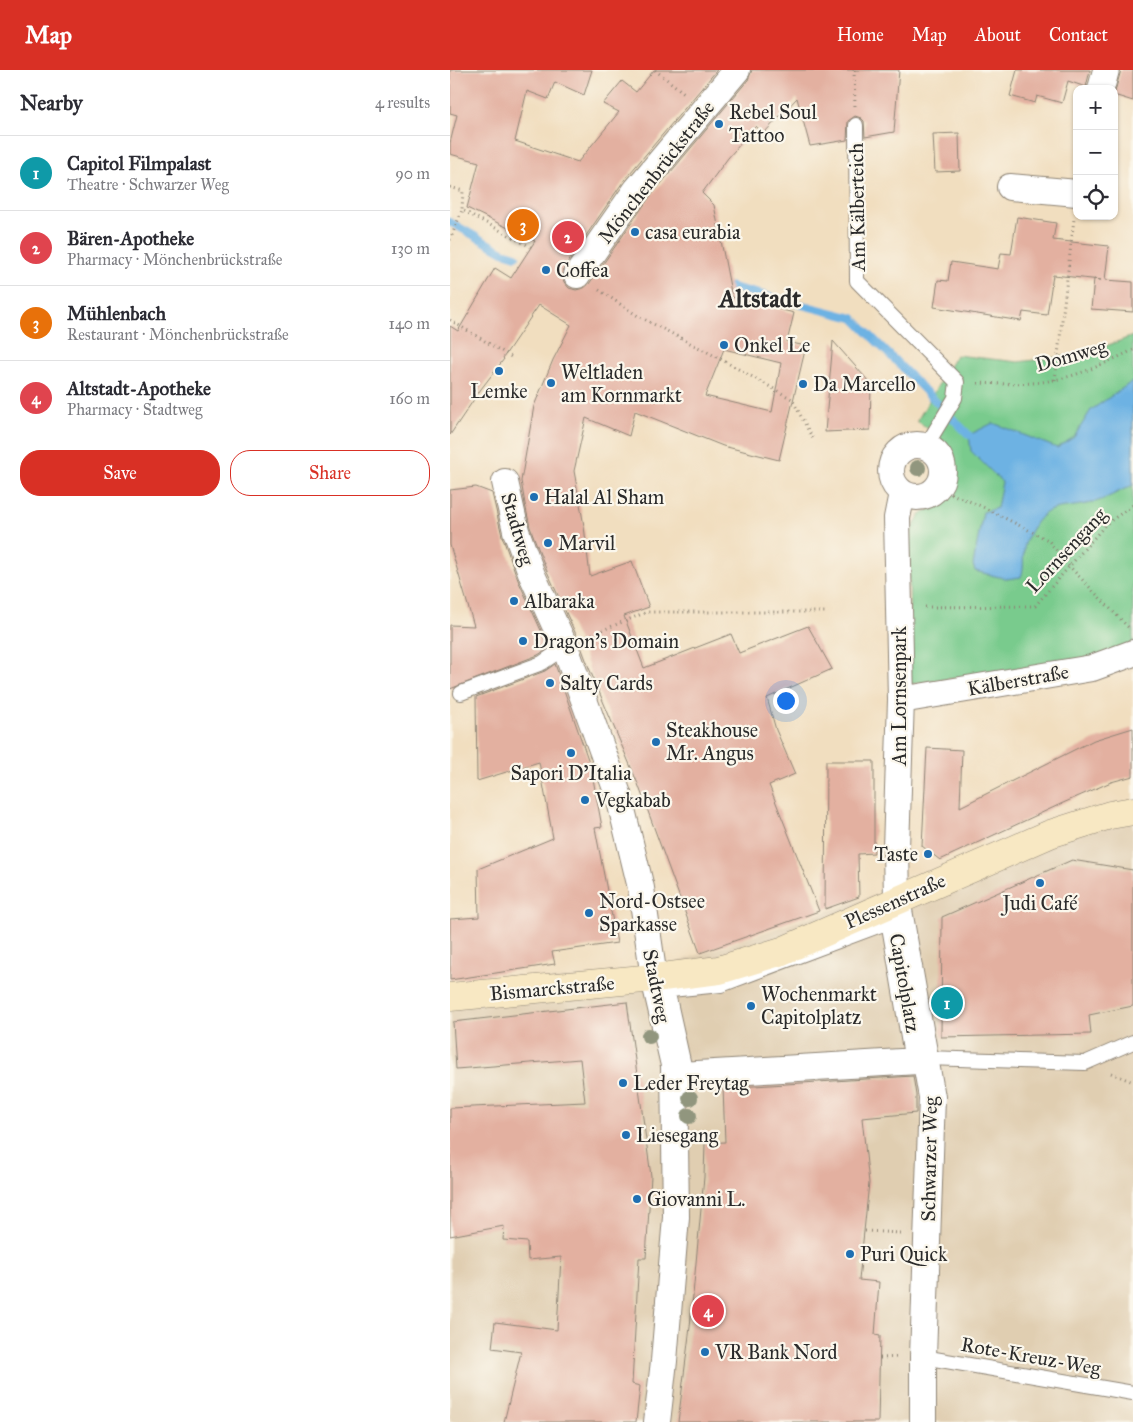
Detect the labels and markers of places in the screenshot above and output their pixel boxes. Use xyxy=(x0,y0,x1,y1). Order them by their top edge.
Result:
place label: Rebel Soul Tattoo xyxy=(729,100,817,147)
marker: Rebel Soul Tattoo xyxy=(713,118,725,130)
pin: 3 xyxy=(507,206,539,244)
pin: 2 xyxy=(552,218,584,256)
place label: casa eurabia xyxy=(645,220,741,244)
marker: casa eurabia xyxy=(629,226,641,238)
place label: Coffea xyxy=(556,258,609,282)
marker: Coffea xyxy=(540,264,552,276)
place label: Onkel Le xyxy=(734,333,810,357)
marker: Onkel Le xyxy=(718,339,730,351)
place label: Weltladen am Kornmarkt xyxy=(561,360,682,407)
marker: Lemke xyxy=(493,365,505,377)
place label: Da Marcello xyxy=(813,372,916,396)
marker: Weltladen am Kornmarkt xyxy=(545,377,557,389)
marker: Da Marcello xyxy=(797,378,809,390)
place label: Lemke xyxy=(470,379,528,403)
place label: Halal Al Sham xyxy=(544,485,665,509)
marker: Halal Al Sham xyxy=(528,491,540,503)
place label: Marvil xyxy=(558,531,616,555)
marker: Marvil xyxy=(542,537,554,549)
place label: Albaraka xyxy=(523,589,595,613)
marker: Albaraka xyxy=(508,595,520,607)
place label: Dragon's Domain xyxy=(533,629,679,654)
marker: Dragon's Domain xyxy=(517,635,529,647)
place label: Salty Cards xyxy=(560,671,653,695)
marker: Salty Cards xyxy=(544,677,556,689)
place label: Steakhouse Mr. Angus xyxy=(666,718,758,766)
marker: Steakhouse Mr. Angus xyxy=(650,736,662,748)
marker: Sapori D'Italia xyxy=(565,747,577,759)
place label: Sapori D'Italia xyxy=(510,761,632,785)
place label: Vegkabab xyxy=(594,788,671,813)
marker: Vegkabab xyxy=(579,794,591,806)
place label: Taste xyxy=(874,842,918,866)
marker: Taste xyxy=(922,848,934,860)
marker: Judi Café xyxy=(1034,877,1046,889)
place label: Nord-Ostsee Sparkasse xyxy=(599,889,705,936)
place label: Judi Café xyxy=(1000,891,1078,916)
marker: Nord-Ostsee Sparkasse xyxy=(583,907,595,919)
place label: Wochenmarkt Capitolplatz xyxy=(761,982,877,1029)
pin: 1 xyxy=(931,984,963,1022)
marker: Wochenmarkt Capitolplatz xyxy=(745,1000,757,1012)
place label: Leder Freytag xyxy=(633,1071,749,1096)
marker: Leder Freytag xyxy=(617,1077,629,1089)
place label: Liesegang xyxy=(636,1123,719,1148)
marker: Liesegang xyxy=(620,1129,632,1141)
place label: Giovanni L. xyxy=(647,1187,745,1211)
marker: Giovanni L. xyxy=(631,1193,643,1205)
place label: Puri Quick xyxy=(860,1242,948,1266)
marker: Puri Quick xyxy=(844,1248,856,1260)
pin: 4 xyxy=(692,1292,724,1330)
place label: VR Bank Nord xyxy=(714,1340,838,1364)
marker: VR Bank Nord xyxy=(699,1346,711,1358)

